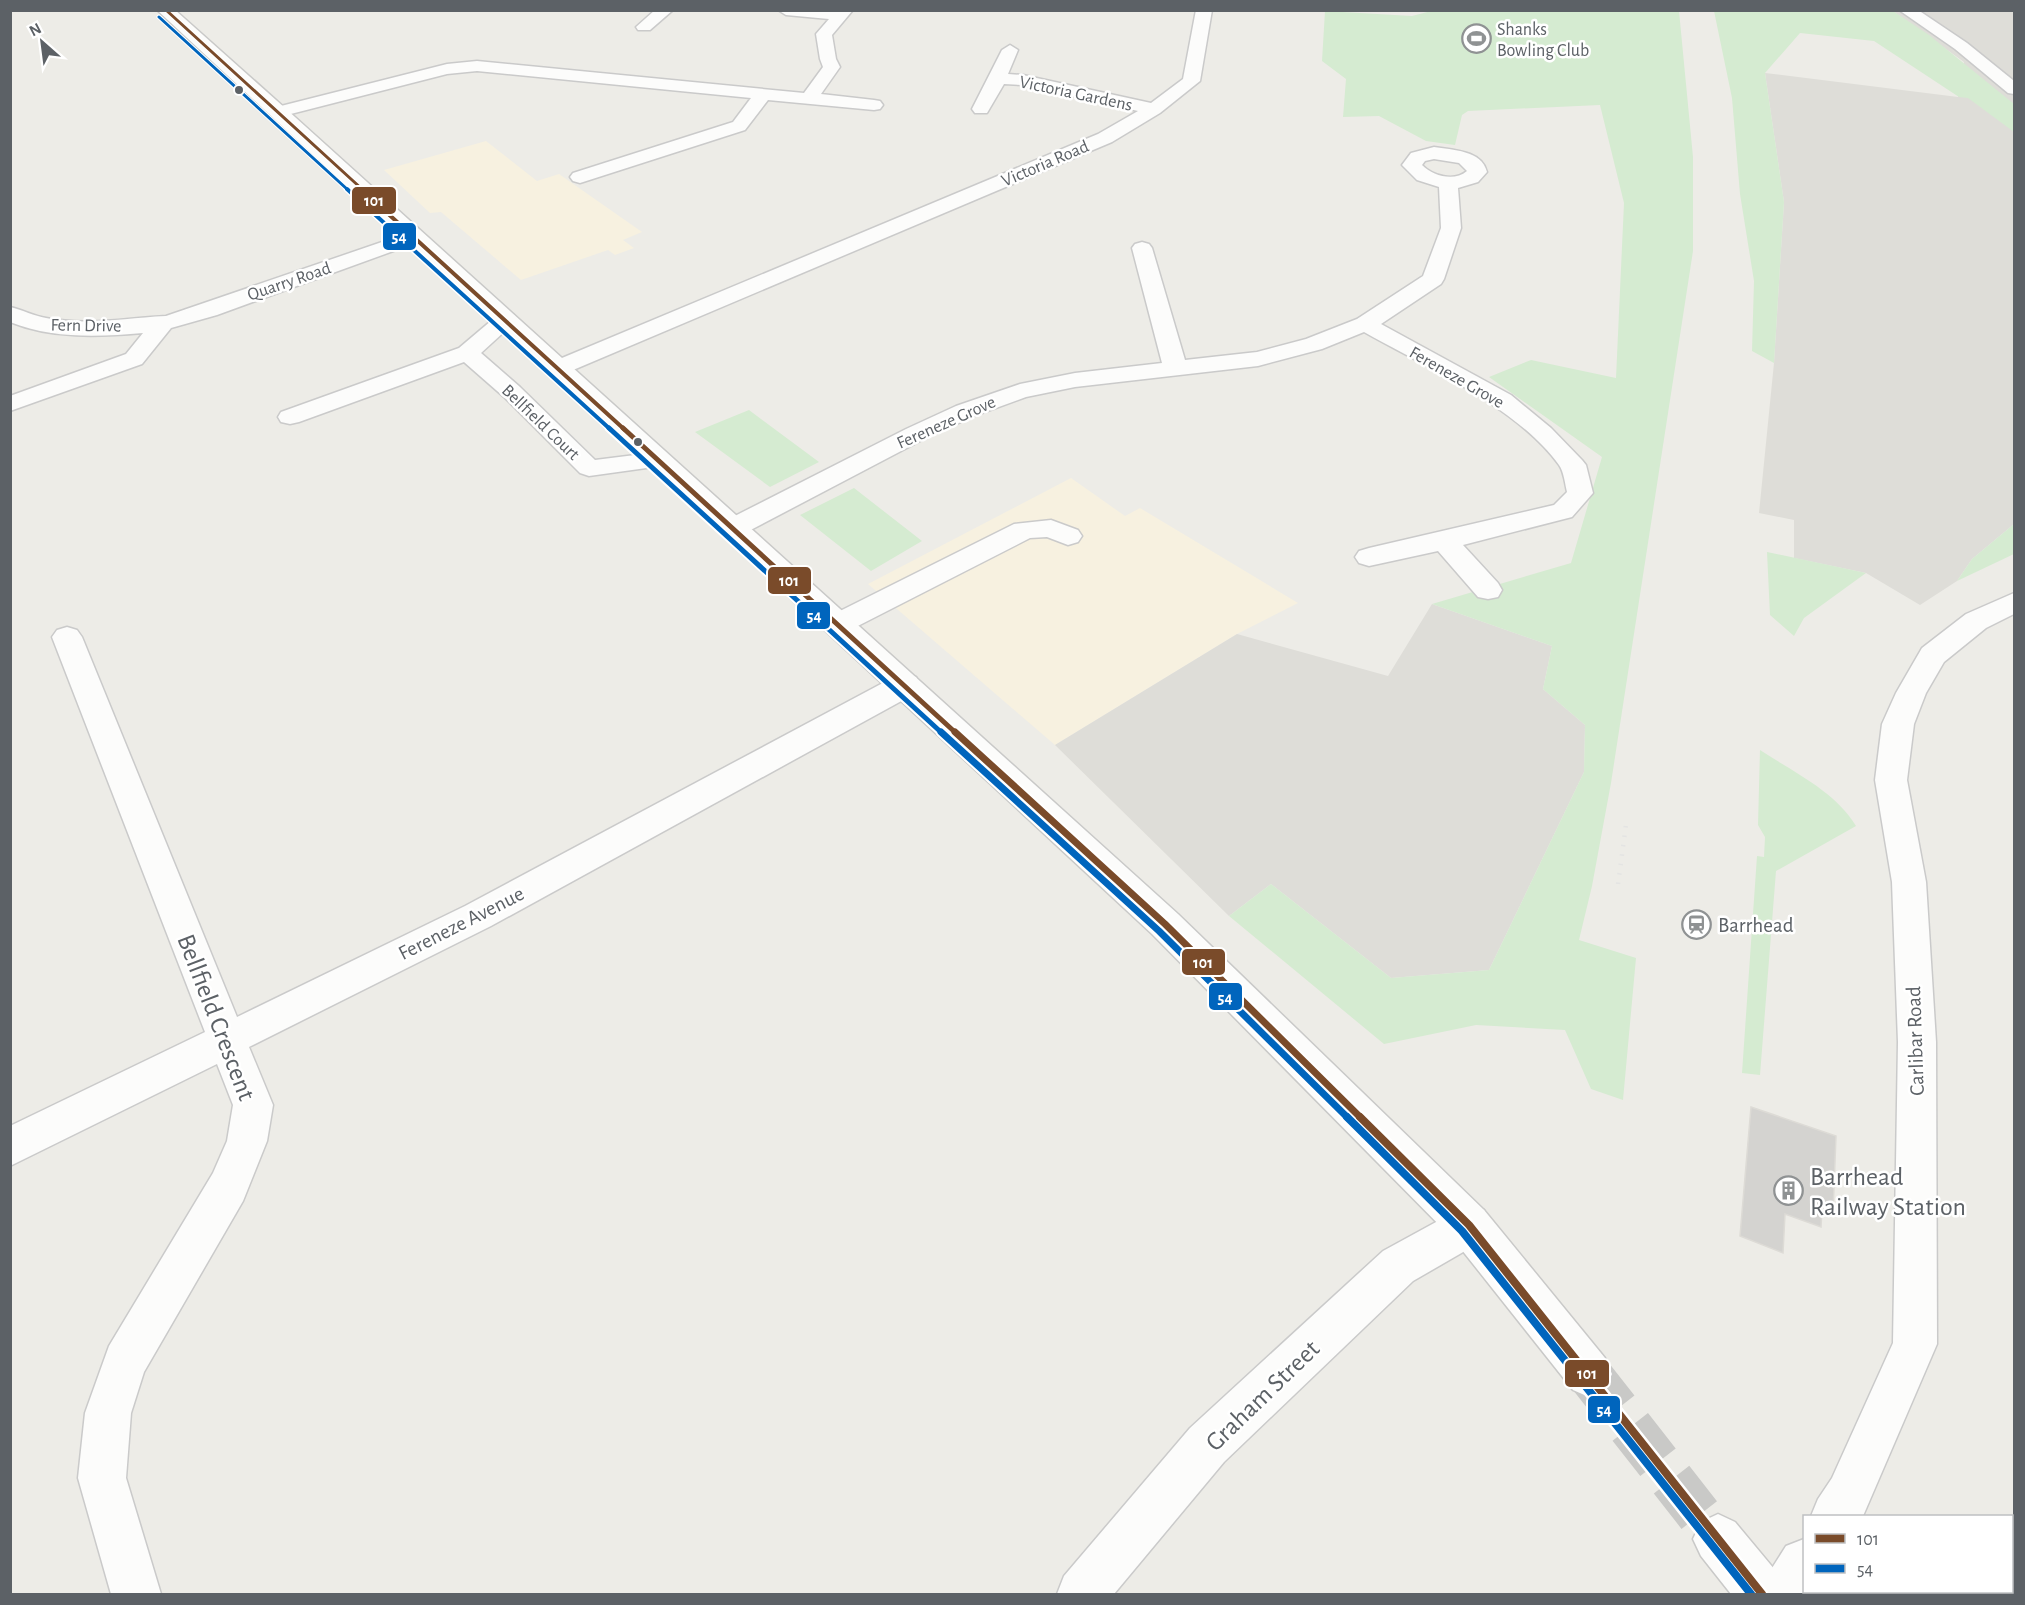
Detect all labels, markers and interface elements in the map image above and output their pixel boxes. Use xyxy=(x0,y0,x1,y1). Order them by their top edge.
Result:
north arrow xyxy=(12,12,72,72)
text: N xyxy=(27,20,44,39)
place label: Shanks Bowling Club xyxy=(1497,21,1589,60)
sports icon: Shanks Bowling Club xyxy=(1460,23,1492,55)
street label: Victoria Gardens xyxy=(1018,73,1134,115)
unlabelled marker xyxy=(233,84,245,96)
street label: Victoria Road xyxy=(999,137,1092,190)
line badge: 101 xyxy=(351,186,397,215)
text: 101 xyxy=(364,193,384,209)
line badge: 54 xyxy=(382,222,417,251)
text: 54 xyxy=(392,229,406,245)
street label: Quarry Road xyxy=(245,259,333,305)
street label: Fern Drive xyxy=(50,316,122,336)
street label: Fereneze Grove xyxy=(1406,344,1507,412)
street label: Bellfield Court xyxy=(498,381,583,464)
street label: Fereneze Grove xyxy=(894,393,999,453)
unlabelled marker xyxy=(632,436,644,448)
line badge: 101 xyxy=(767,566,812,595)
text: 101 xyxy=(779,573,799,589)
line badge: 54 xyxy=(796,601,831,630)
text: 54 xyxy=(807,608,821,624)
street label: Fereneze Avenue xyxy=(395,883,527,964)
station icon: Barrhead xyxy=(1681,909,1713,941)
place label: Barrhead xyxy=(1718,915,1794,936)
street label: Bellfield Crescent xyxy=(172,931,260,1104)
line badge: 101 xyxy=(1181,948,1226,976)
text: 101 xyxy=(1193,955,1213,971)
line badge: 54 xyxy=(1208,982,1243,1011)
street label: Carlibar Road xyxy=(1903,986,1928,1096)
text: 54 xyxy=(1218,990,1232,1006)
place label: Barrhead Railway Station xyxy=(1810,1164,1966,1220)
building icon: Barrhead Railway Station xyxy=(1773,1175,1805,1207)
street label: Graham Street xyxy=(1201,1335,1325,1456)
line badge: 101 xyxy=(1564,1359,1610,1388)
text: 101 xyxy=(1577,1366,1597,1382)
line badge: 54 xyxy=(1587,1395,1621,1424)
text: 54 xyxy=(1597,1402,1611,1418)
legend xyxy=(1803,1515,2013,1593)
text: 101 xyxy=(1857,1531,1879,1549)
text: 54 xyxy=(1857,1561,1874,1579)

